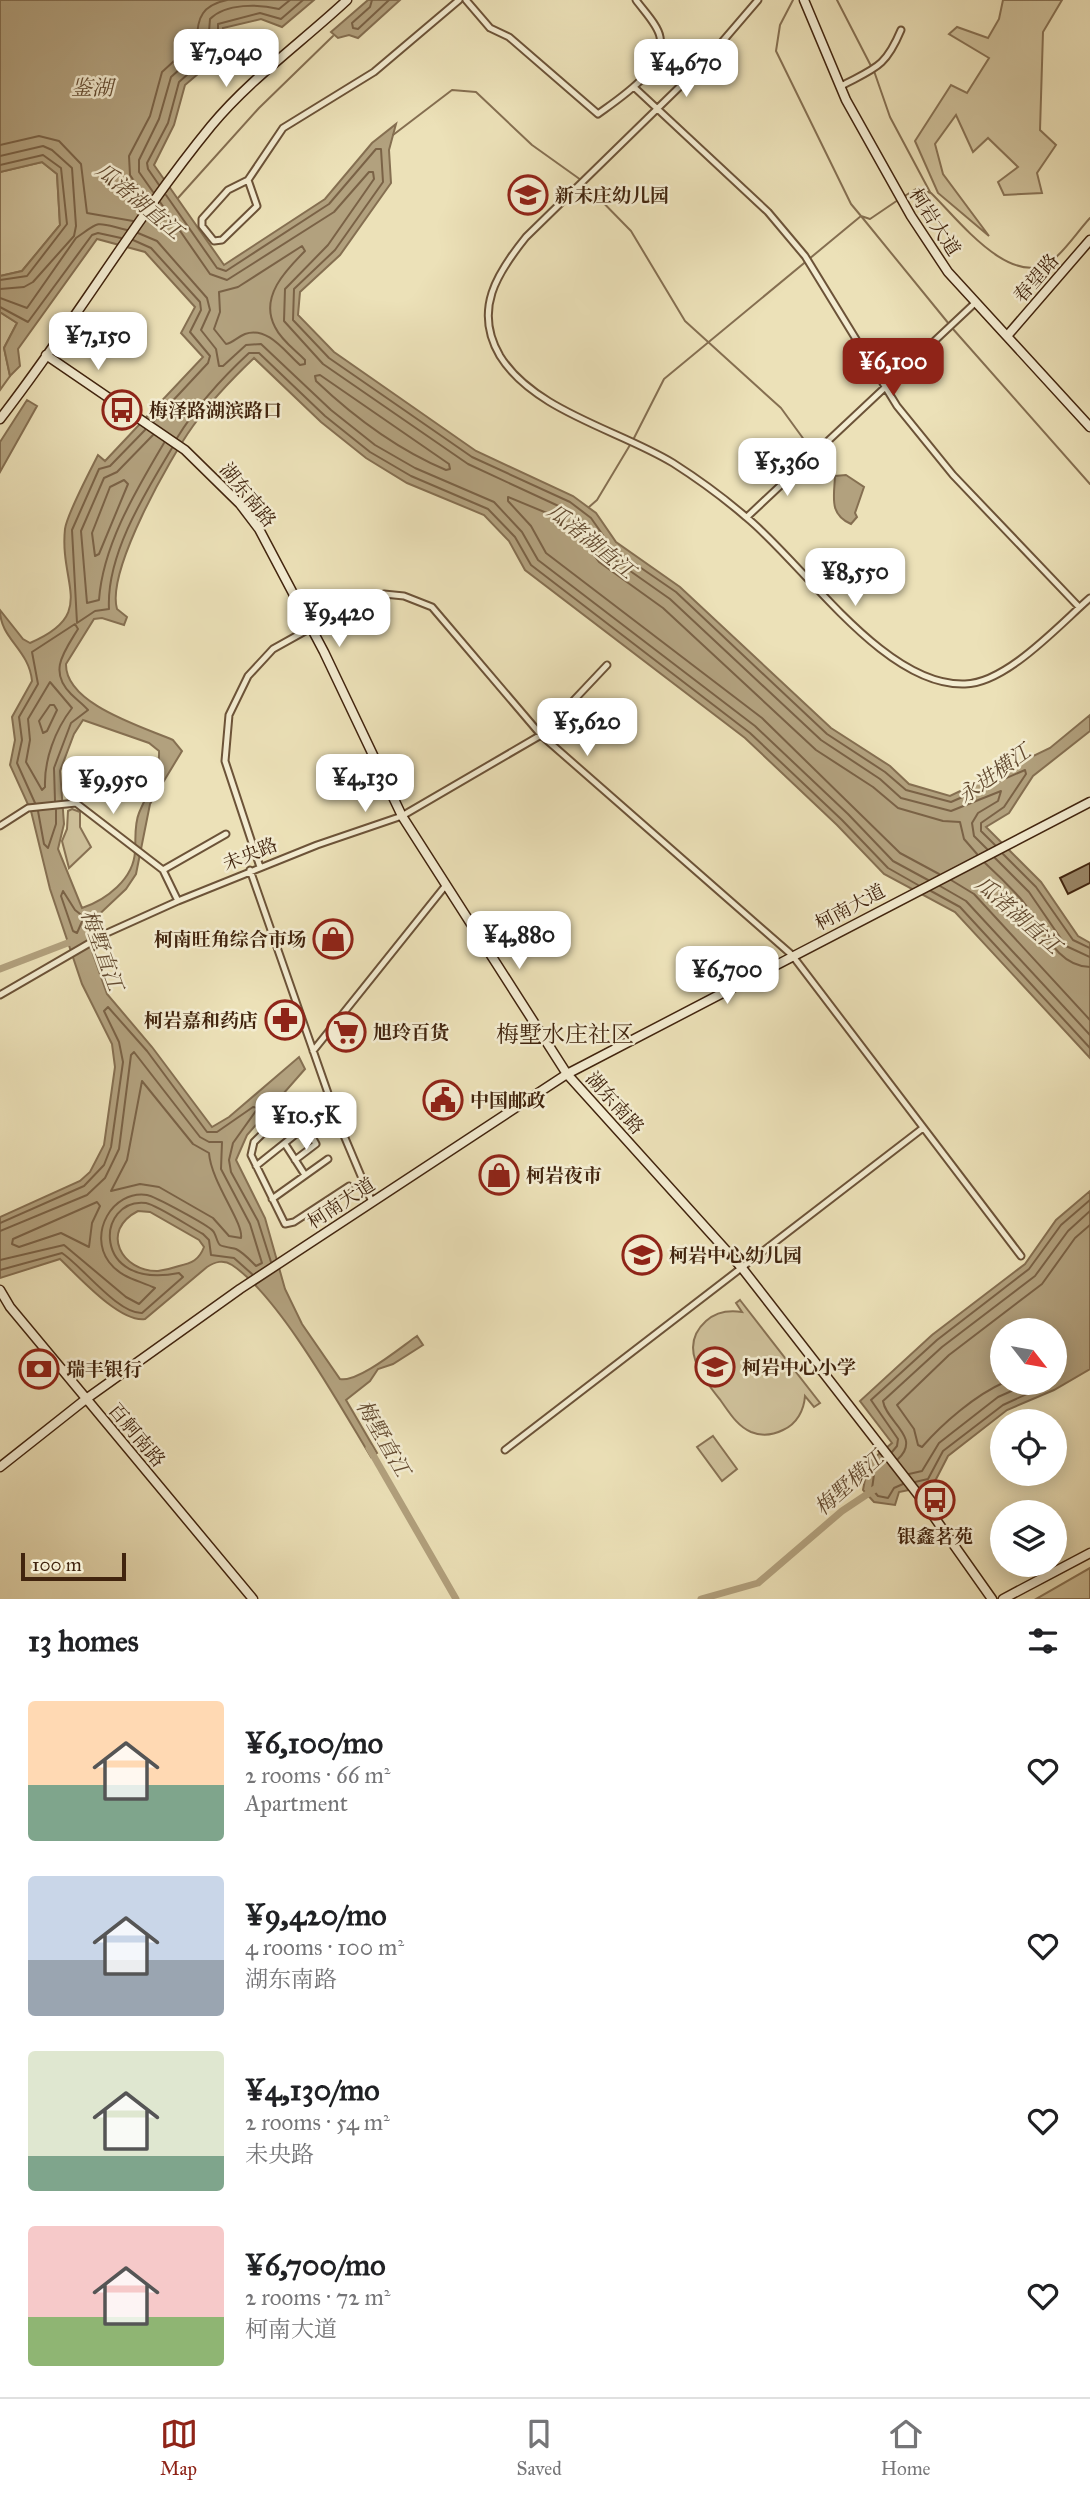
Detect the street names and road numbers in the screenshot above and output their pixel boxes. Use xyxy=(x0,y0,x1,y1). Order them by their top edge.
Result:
street label: 柯岩大道 xyxy=(905,184,965,260)
street label: 春望路 xyxy=(1009,249,1063,307)
street label: 湖东南路 xyxy=(215,458,281,532)
street label: 未央路 xyxy=(219,833,281,875)
street label: 柯南大道 xyxy=(811,879,889,935)
street label: 湖东南路 xyxy=(581,1067,649,1139)
street label: 柯南大道 xyxy=(303,1173,379,1233)
street label: 百舸南路 xyxy=(104,1398,170,1472)

